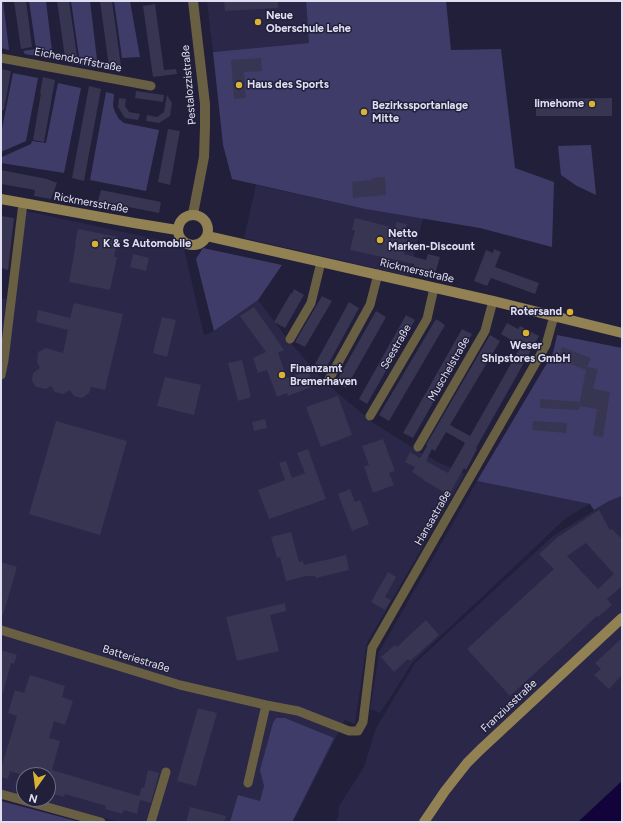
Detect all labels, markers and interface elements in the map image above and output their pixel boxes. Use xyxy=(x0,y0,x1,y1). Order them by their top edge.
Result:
place label: Neue Oberschule Lehe xyxy=(266,9,351,35)
marker: Neue Oberschule Lehe xyxy=(253,17,263,27)
street label: Eichendorffstraße xyxy=(33,45,123,75)
street label: Pestalozzistraße xyxy=(179,45,199,125)
place label: Haus des Sports xyxy=(247,78,329,92)
marker: Haus des Sports xyxy=(234,80,244,90)
place label: limehome xyxy=(534,97,584,111)
place label: Bezirkssportanlage Mitte xyxy=(372,99,468,125)
marker: limehome xyxy=(587,99,597,109)
marker: Bezirkssportanlage Mitte xyxy=(359,107,369,117)
street label: Rickmersstraße xyxy=(53,190,129,216)
place label: Netto Marken-Discount xyxy=(388,227,475,253)
marker: Netto Marken-Discount xyxy=(375,235,385,245)
place label: K & S Automobile xyxy=(103,237,191,251)
marker: K & S Automobile xyxy=(90,239,100,249)
street label: Rickmersstraße xyxy=(379,256,455,286)
place label: Rotersand xyxy=(510,305,562,319)
marker: Rotersand xyxy=(565,307,575,317)
street label: Seestraße xyxy=(378,322,414,372)
marker: Weser Shipstores GmbH xyxy=(521,328,531,338)
street label: Muschelstraße xyxy=(425,335,473,403)
place label: Weser Shipstores GmbH xyxy=(482,339,570,365)
place label: Finanzamt Bremerhaven xyxy=(290,362,357,388)
marker: Finanzamt Bremerhaven xyxy=(277,370,287,380)
street label: Hansastraße xyxy=(412,488,454,548)
street label: Batteriestraße xyxy=(101,642,171,676)
street label: Franziusstraße xyxy=(478,677,540,735)
north arrow xyxy=(16,767,56,807)
text: N xyxy=(28,791,39,805)

